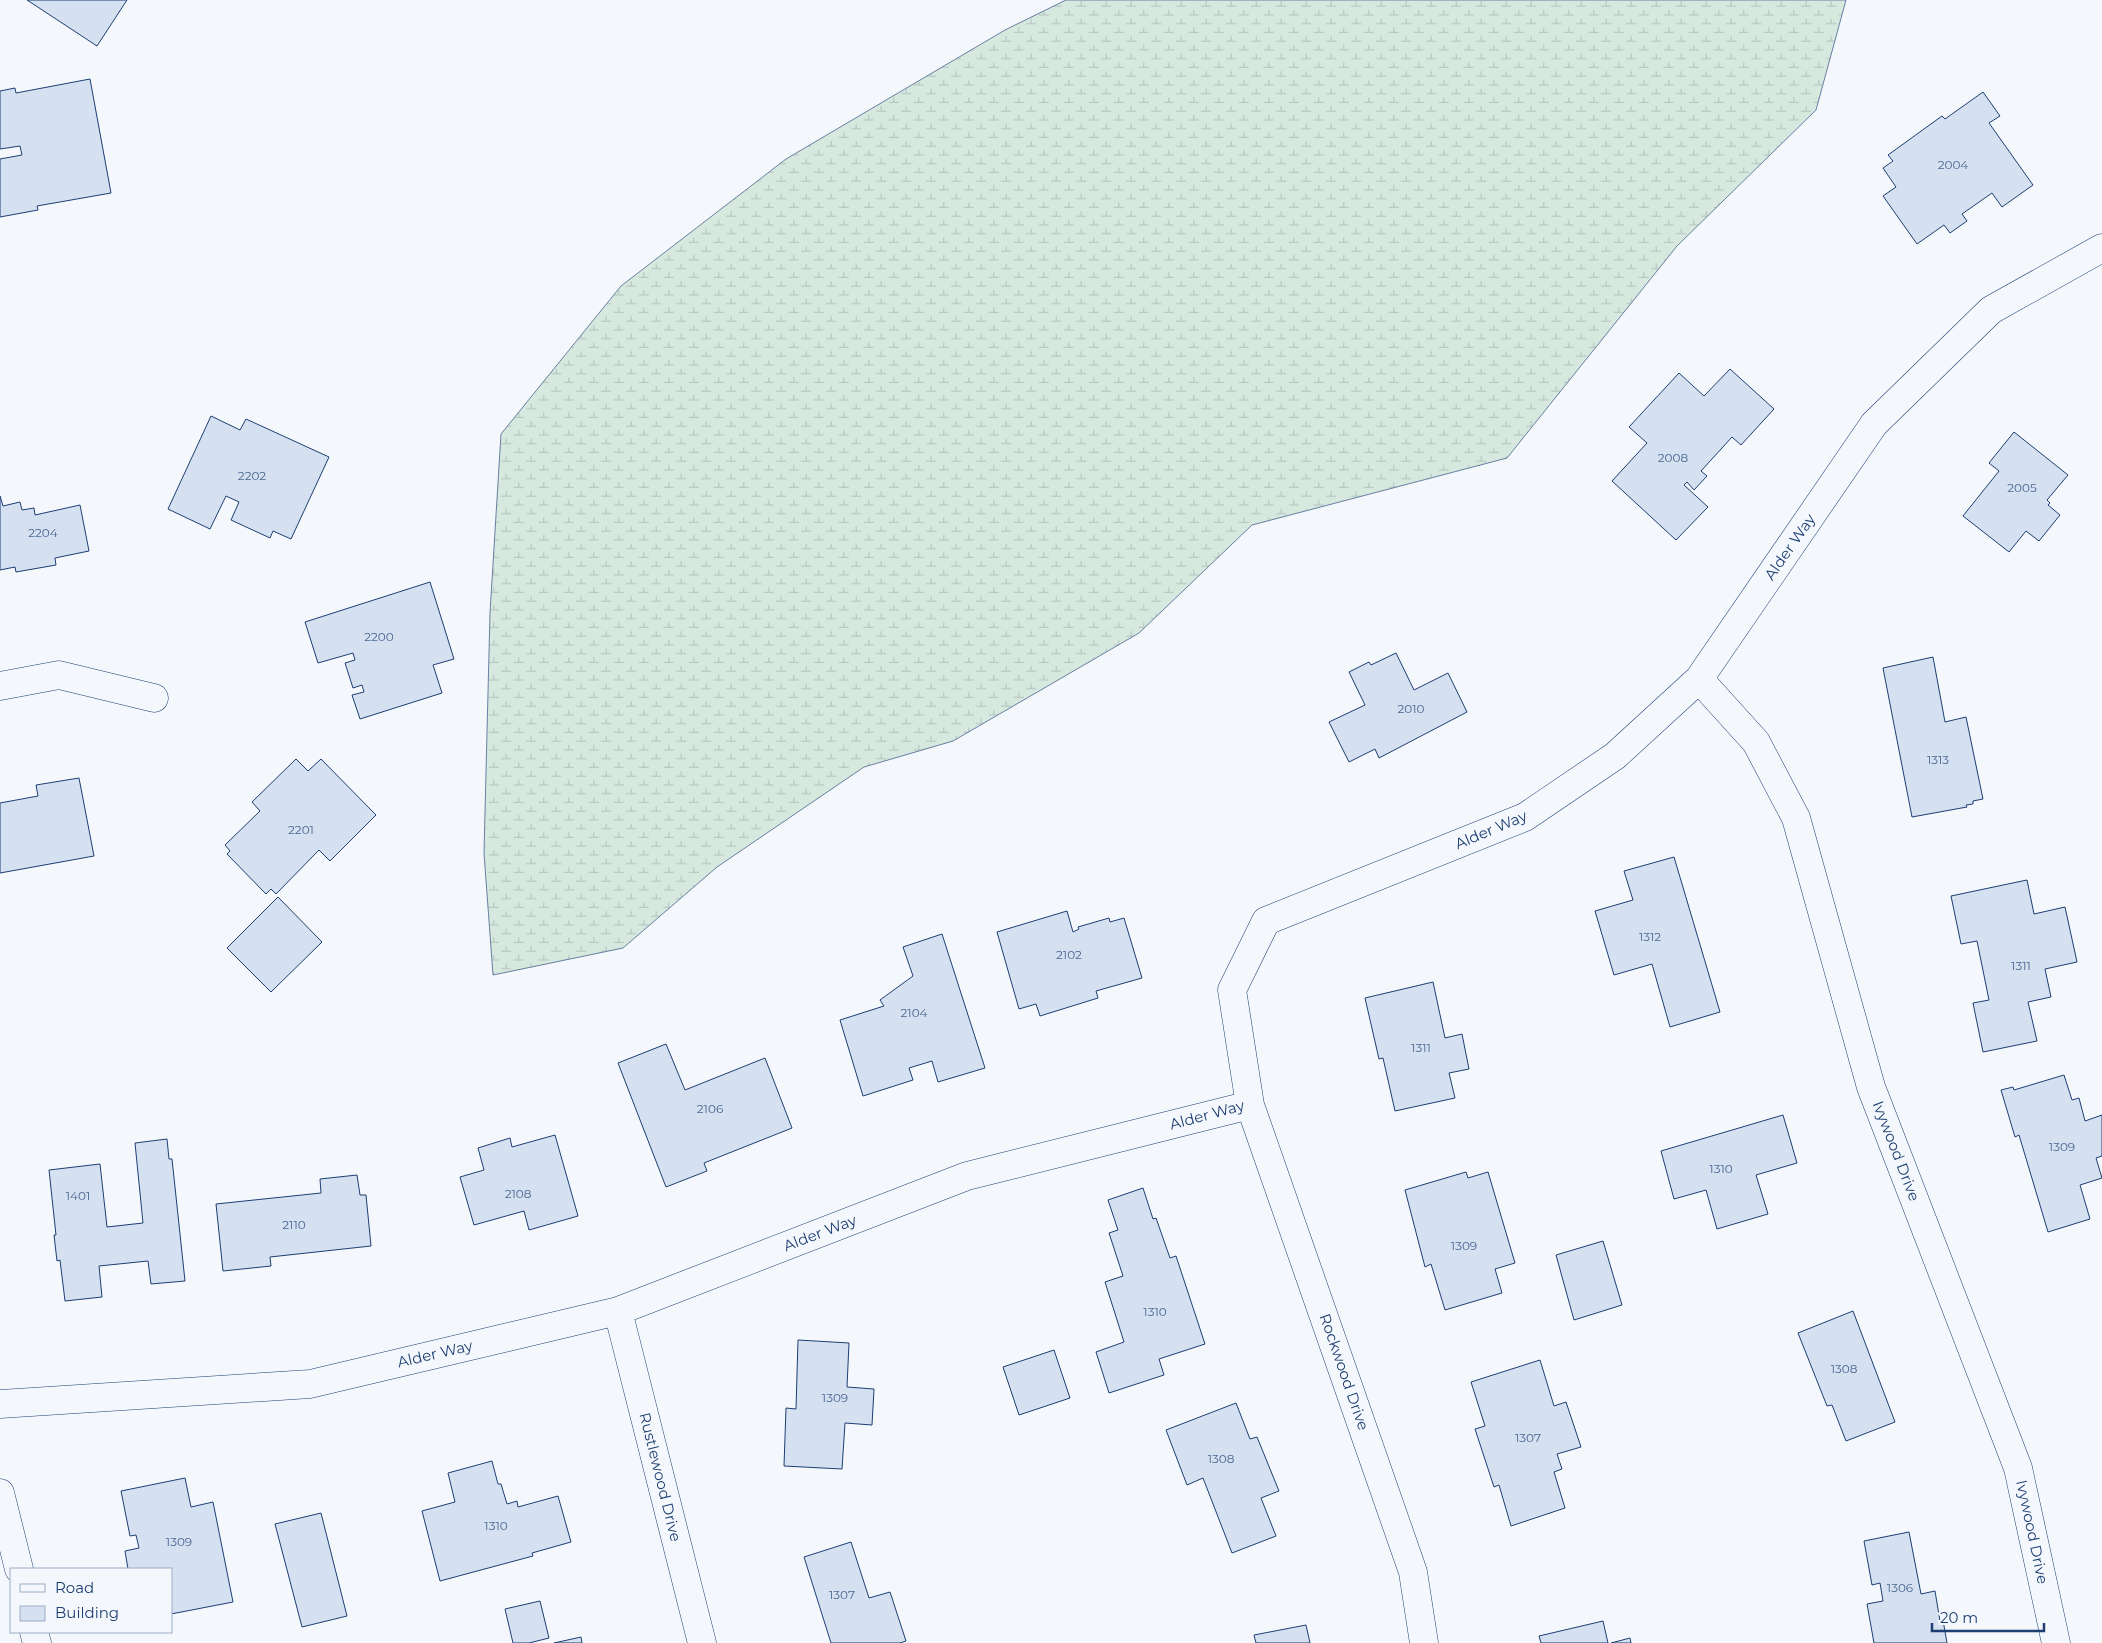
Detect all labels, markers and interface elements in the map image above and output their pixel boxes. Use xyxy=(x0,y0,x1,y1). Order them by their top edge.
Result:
house number: 2004 xyxy=(1938,157,1968,172)
house number: 2008 xyxy=(1658,450,1689,465)
house number: 2202 xyxy=(238,468,266,483)
house number: 2005 xyxy=(2007,480,2037,495)
street label: Alder Way xyxy=(1760,509,1820,583)
house number: 2204 xyxy=(28,525,58,540)
house number: 2200 xyxy=(364,629,394,644)
house number: 2010 xyxy=(1397,701,1425,716)
house number: 1313 xyxy=(1927,752,1949,767)
street label: Alder Way xyxy=(1452,806,1531,853)
house number: 2201 xyxy=(288,822,314,837)
house number: 1312 xyxy=(1639,929,1661,944)
house number: 2102 xyxy=(1056,947,1082,962)
house number: 1311 xyxy=(2011,958,2031,973)
house number: 2104 xyxy=(900,1005,928,1020)
house number: 1311 xyxy=(1411,1040,1431,1055)
street label: Alder Way xyxy=(1167,1095,1247,1134)
street label: Ivywood Drive xyxy=(1869,1098,1924,1204)
house number: 2106 xyxy=(697,1101,723,1116)
house number: 1309 xyxy=(2049,1139,2075,1154)
house number: 1310 xyxy=(1709,1161,1733,1176)
house number: 2108 xyxy=(505,1186,532,1201)
house number: 1401 xyxy=(66,1188,90,1203)
street label: Alder Way xyxy=(781,1210,860,1255)
house number: 2110 xyxy=(282,1217,306,1232)
house number: 1309 xyxy=(1451,1238,1477,1253)
house number: 1310 xyxy=(1143,1304,1167,1319)
street label: Rockwood Drive xyxy=(1316,1311,1373,1433)
street label: Alder Way xyxy=(395,1335,475,1371)
house number: 1308 xyxy=(1831,1361,1858,1376)
house number: 1309 xyxy=(822,1390,848,1405)
street label: Rustlewood Drive xyxy=(635,1410,686,1543)
house number: 1307 xyxy=(1515,1430,1541,1445)
house number: 1308 xyxy=(1208,1451,1235,1466)
street label: Ivywood Drive xyxy=(2012,1478,2053,1586)
house number: 1310 xyxy=(484,1518,508,1533)
house number: 1309 xyxy=(166,1534,192,1549)
legend xyxy=(10,1568,172,1633)
text: Road xyxy=(55,1578,94,1597)
house number: 1306 xyxy=(1887,1580,1913,1595)
house number: 1307 xyxy=(829,1587,855,1602)
scale bar xyxy=(1932,1600,2044,1632)
text: Building xyxy=(55,1603,119,1622)
text: 20 m xyxy=(1940,1608,1978,1627)

